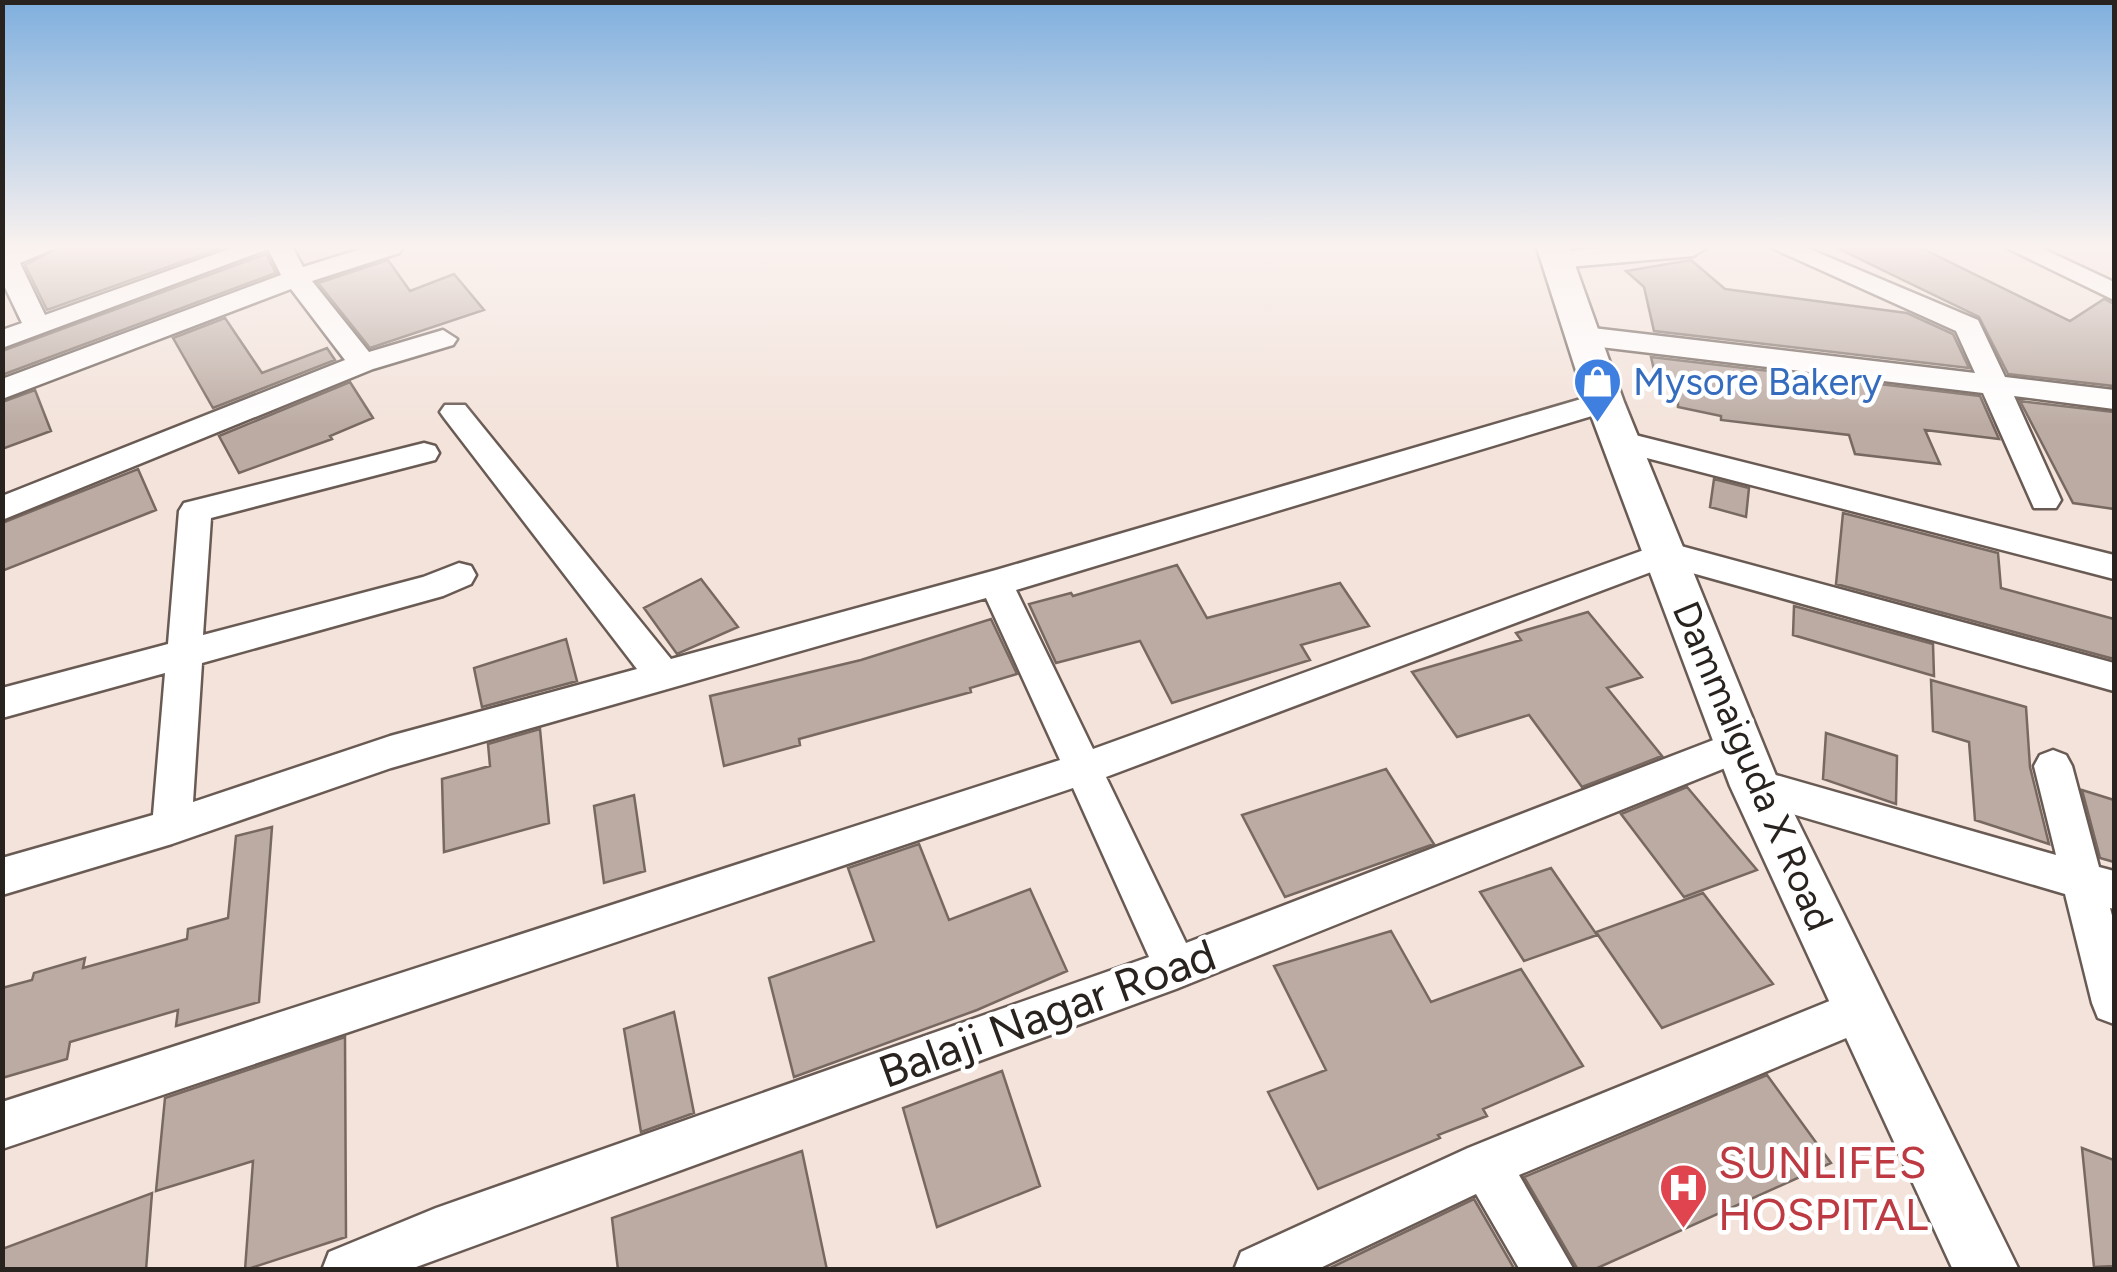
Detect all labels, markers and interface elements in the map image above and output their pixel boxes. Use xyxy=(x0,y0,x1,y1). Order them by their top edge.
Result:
shop icon: Mysore Bakery xyxy=(1572,356,1624,424)
place label: Mysore Bakery xyxy=(1633,359,1882,405)
street label: Dammaiguda X Road xyxy=(1663,594,1843,938)
street label: Balaji Nagar Road xyxy=(871,927,1223,1099)
place label: SUNLIFES HOSPITAL xyxy=(1718,1135,1928,1241)
hospital icon: SUNLIFES HOSPITAL xyxy=(1657,1162,1709,1230)

